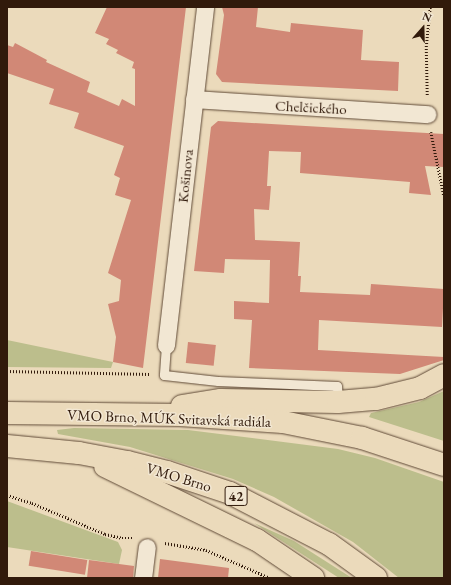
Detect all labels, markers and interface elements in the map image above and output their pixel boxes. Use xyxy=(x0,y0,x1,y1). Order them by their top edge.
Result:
north arrow xyxy=(403,8,443,48)
text: N xyxy=(421,9,434,25)
street label: Chelčického xyxy=(275,96,347,118)
street label: Košinova xyxy=(173,148,197,204)
street label: VMO Brno, MÚK Svitavská radiála xyxy=(67,405,271,431)
street label: VMO Brno xyxy=(144,459,214,495)
road number: 42 xyxy=(224,484,248,508)

